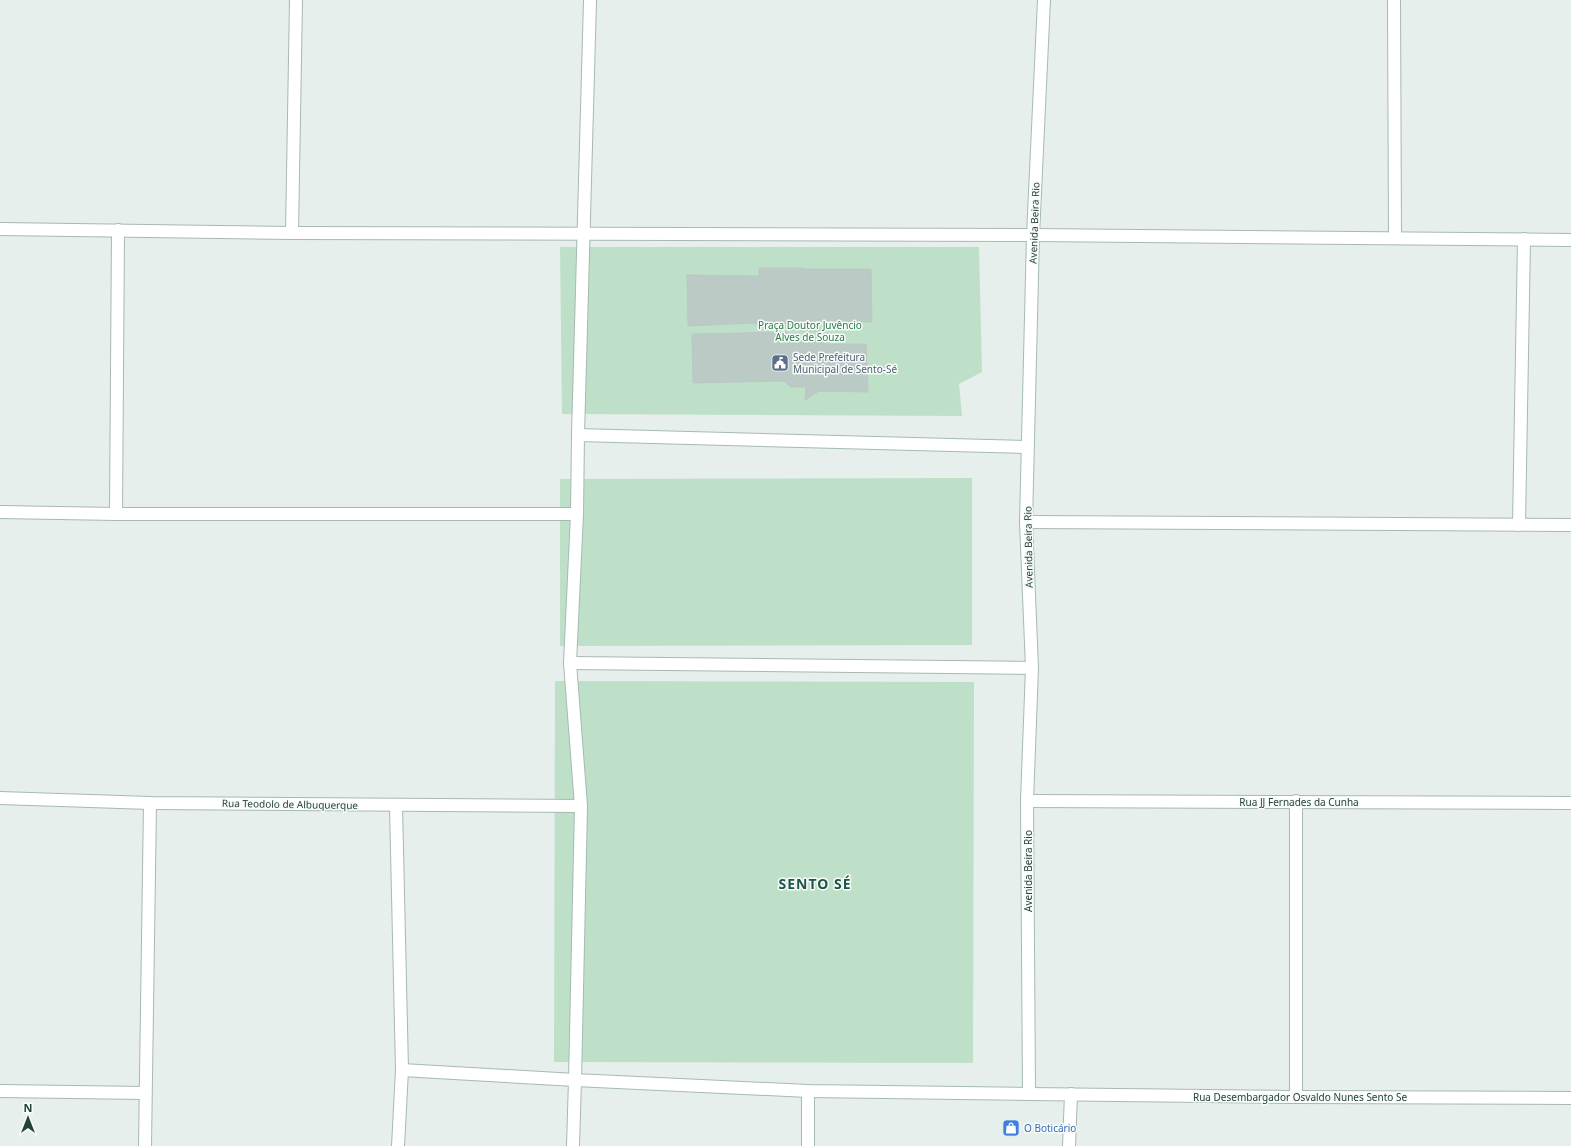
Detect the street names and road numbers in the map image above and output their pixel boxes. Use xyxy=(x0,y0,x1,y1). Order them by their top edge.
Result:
street label: Avenida Beira Rio xyxy=(1026,182,1042,264)
street label: Avenida Beira Rio xyxy=(1020,506,1036,588)
street label: Rua JJ Fernades da Cunha xyxy=(1239,795,1359,809)
street label: Rua Teodolo de Albuquerque xyxy=(222,796,359,812)
street label: Avenida Beira Rio xyxy=(1021,830,1035,912)
street label: Rua Desembargador Osvaldo Nunes Sento Se xyxy=(1193,1090,1407,1104)

